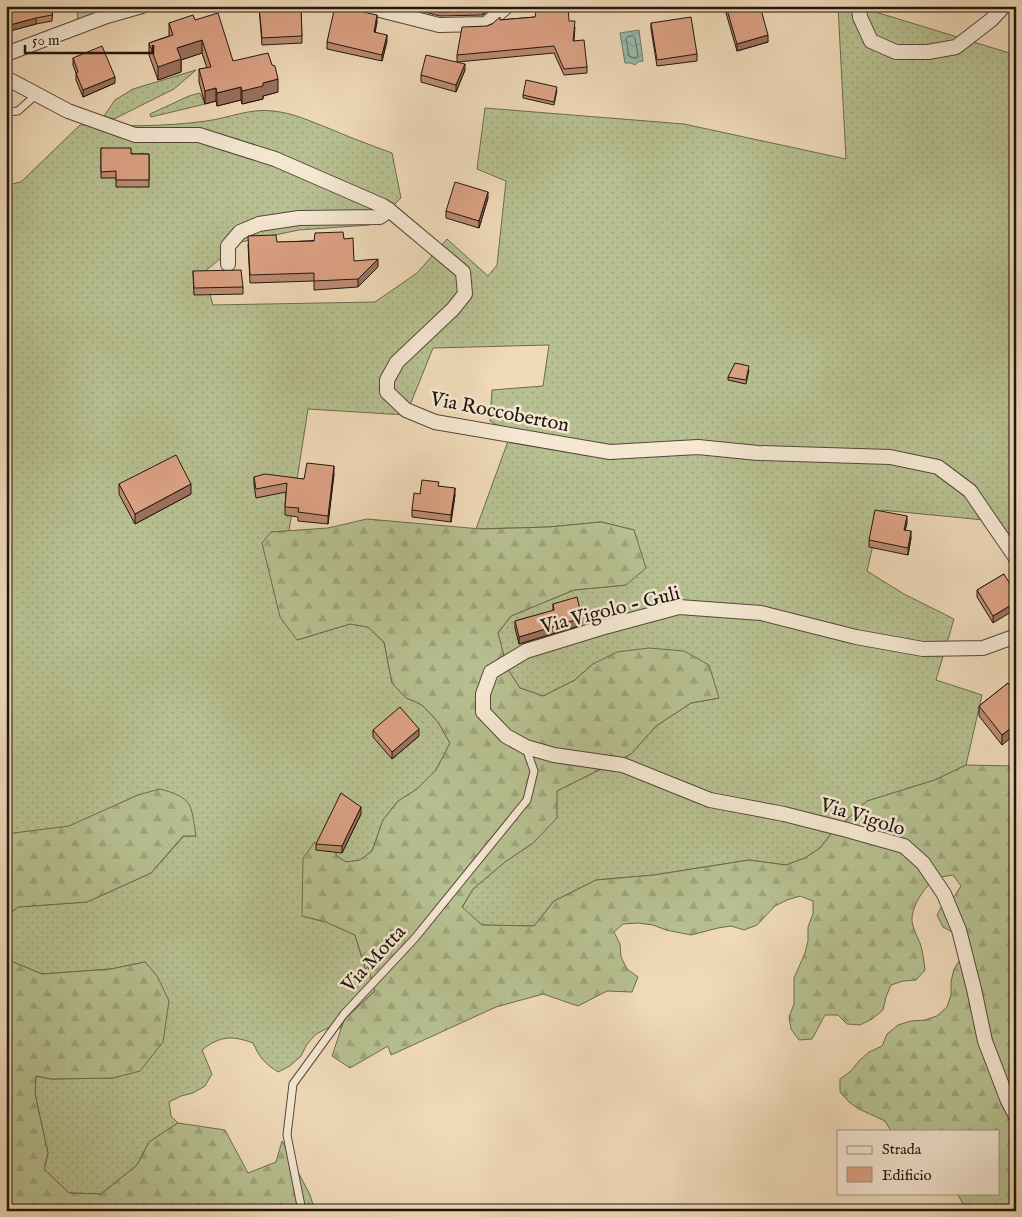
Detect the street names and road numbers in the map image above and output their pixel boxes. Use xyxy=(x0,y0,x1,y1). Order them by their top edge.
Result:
street label: Via Roccoberton xyxy=(427,387,571,438)
street label: Via Vigolo - Guli xyxy=(537,581,683,640)
street label: Via Vigolo xyxy=(816,792,908,842)
street label: Via Motta xyxy=(336,920,412,999)

